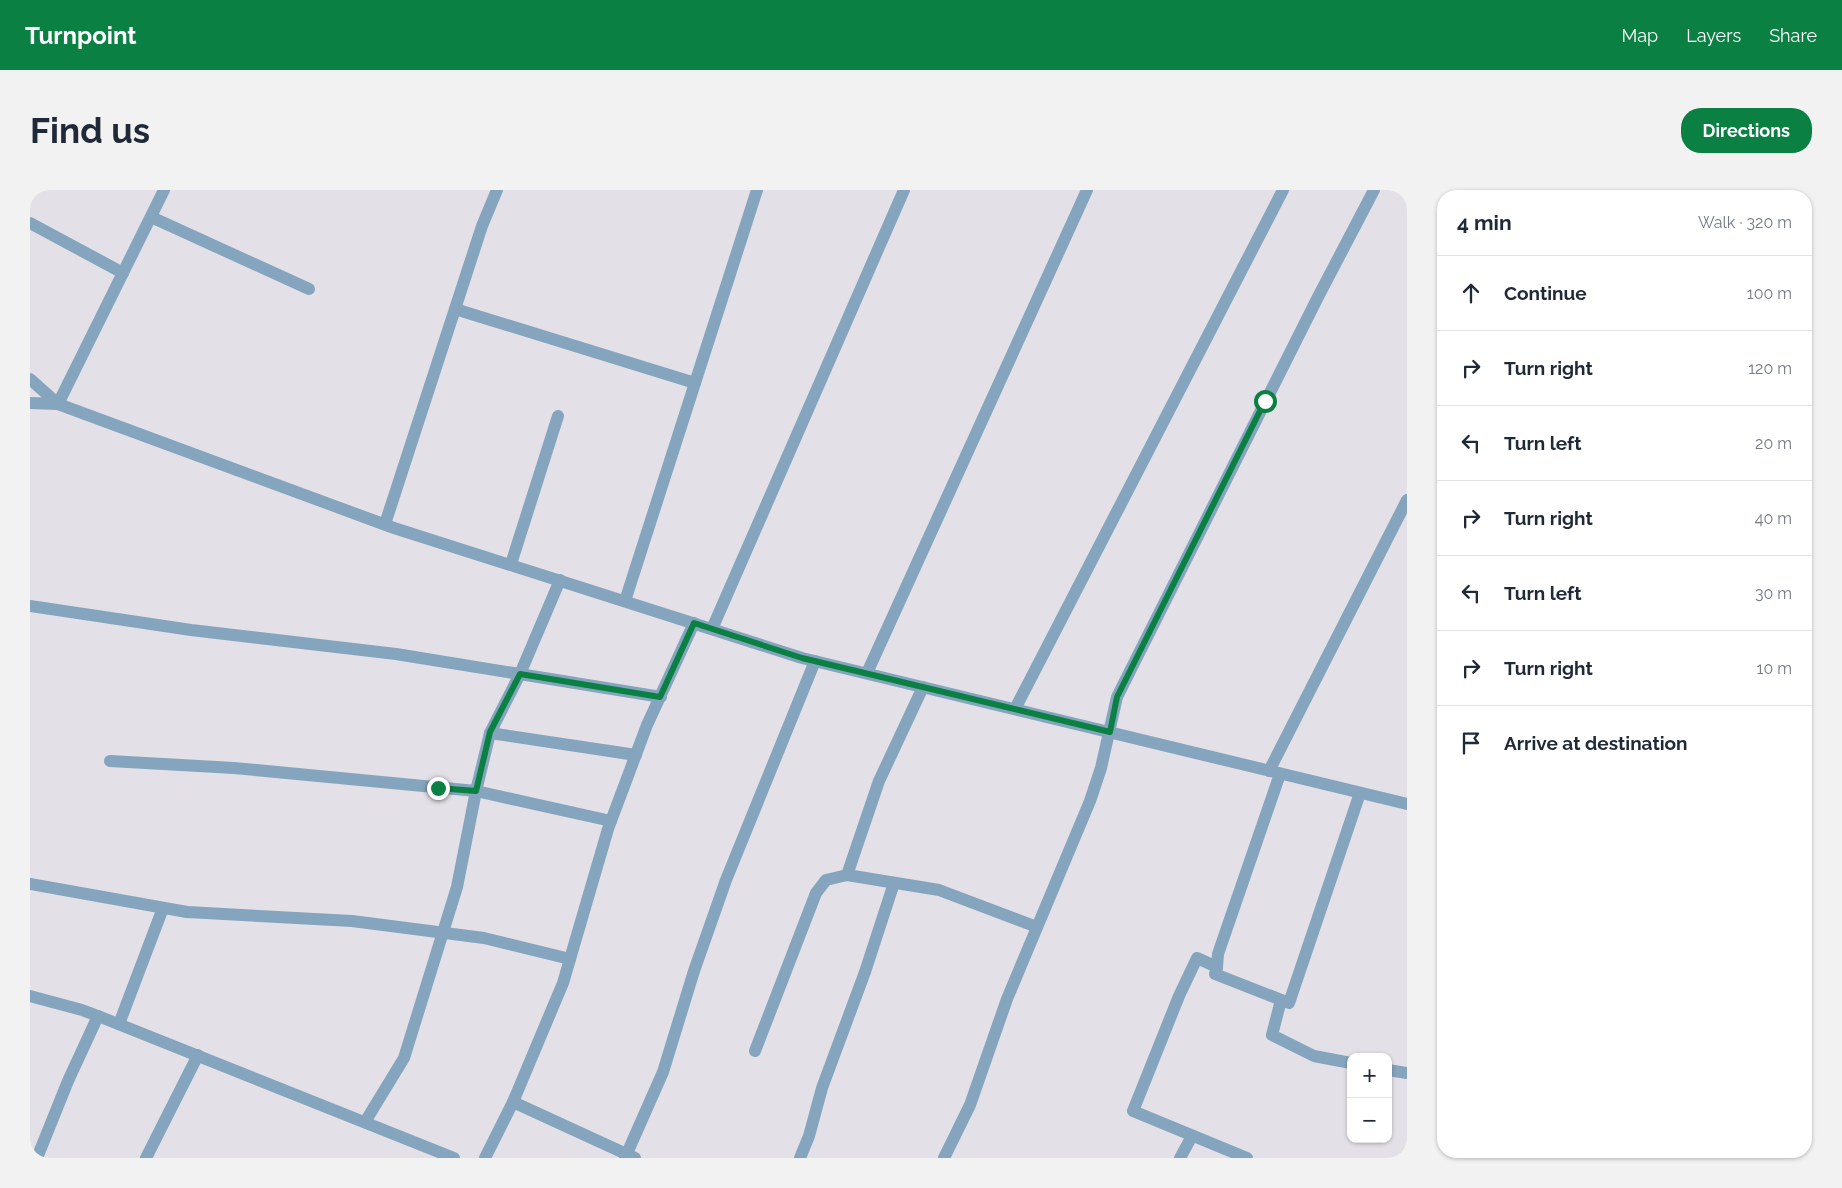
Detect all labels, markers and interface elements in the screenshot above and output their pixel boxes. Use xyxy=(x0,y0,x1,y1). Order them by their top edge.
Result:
text: Turnpoint xyxy=(25,21,137,50)
text: Map xyxy=(1622,25,1658,46)
text: Layers xyxy=(1686,25,1741,46)
text: Share xyxy=(1769,25,1817,46)
button: Directions xyxy=(1681,108,1812,153)
text: Find us xyxy=(30,110,150,151)
text: 4 min xyxy=(1457,210,1512,235)
text: Walk · 320 m xyxy=(1698,213,1792,232)
icon: ahead xyxy=(1457,279,1485,307)
text: Continue xyxy=(1504,282,1587,304)
text: 100 m xyxy=(1747,284,1792,303)
icon: right xyxy=(1457,354,1485,382)
text: Turn right xyxy=(1504,357,1593,379)
text: 120 m xyxy=(1748,359,1792,378)
route start xyxy=(1254,390,1277,413)
icon: left xyxy=(1457,429,1485,457)
text: Turn left xyxy=(1504,432,1581,454)
text: 20 m xyxy=(1755,434,1792,453)
icon: right xyxy=(1457,504,1485,532)
text: Turn right xyxy=(1504,507,1593,529)
text: 40 m xyxy=(1755,509,1792,528)
icon: left xyxy=(1457,579,1485,607)
text: Turn left xyxy=(1504,582,1581,604)
text: 30 m xyxy=(1755,584,1792,603)
icon: right xyxy=(1457,654,1485,682)
text: Turn right xyxy=(1504,657,1593,679)
text: 10 m xyxy=(1757,659,1792,678)
icon: arrive xyxy=(1457,729,1485,757)
text: Arrive at destination xyxy=(1504,732,1688,754)
route end xyxy=(427,777,450,800)
map controls xyxy=(1347,1053,1392,1143)
button: + xyxy=(1347,1053,1392,1098)
button: − xyxy=(1347,1098,1392,1143)

